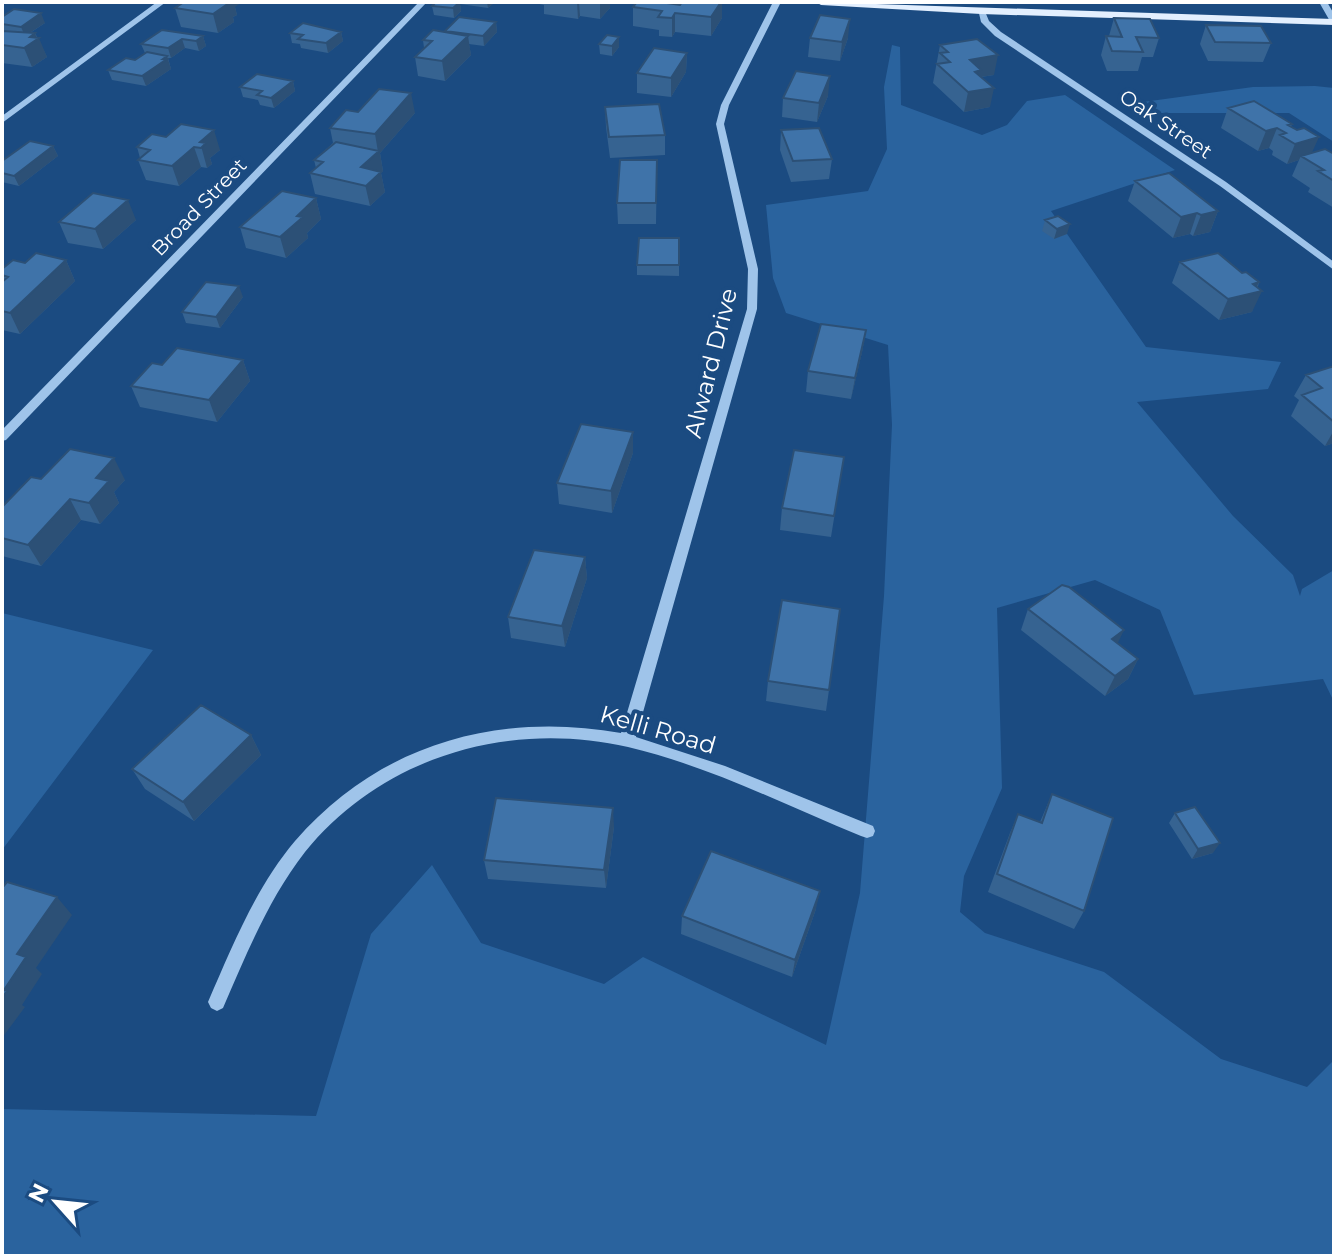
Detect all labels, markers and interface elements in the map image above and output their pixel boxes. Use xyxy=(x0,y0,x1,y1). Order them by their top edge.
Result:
street label: Oak Street xyxy=(1115,84,1217,164)
street label: Broad Street xyxy=(146,153,252,261)
street label: Alward Drive xyxy=(678,285,743,441)
street label: Kelli Road xyxy=(597,699,720,760)
north arrow xyxy=(16,1162,96,1242)
text: N xyxy=(23,1179,55,1207)

